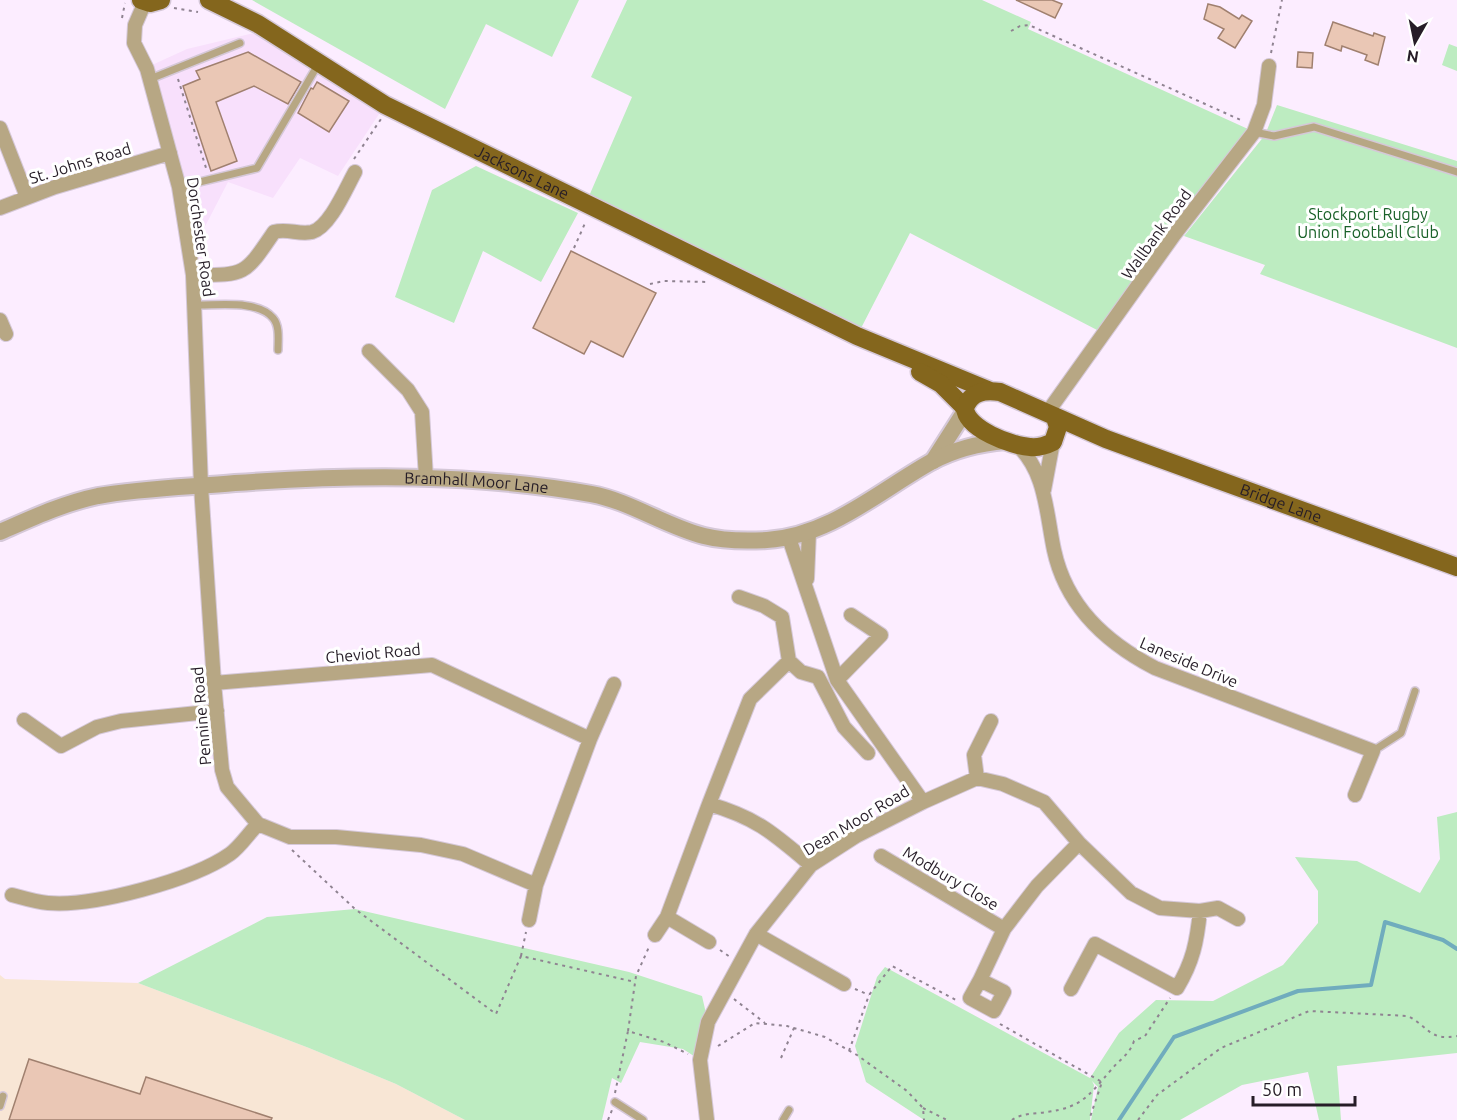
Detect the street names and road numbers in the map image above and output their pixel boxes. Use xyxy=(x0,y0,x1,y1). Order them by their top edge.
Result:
street label: St. Johns Road xyxy=(27,139,133,187)
street label: Jacksons Lane xyxy=(472,142,572,203)
street label: Dorchester Road xyxy=(184,176,218,298)
street label: Wallbank Road xyxy=(1117,186,1195,282)
street label: Bramhall Moor Lane xyxy=(404,468,550,496)
street label: Bridge Lane xyxy=(1238,480,1324,526)
street label: Laneside Drive xyxy=(1137,633,1241,691)
street label: Cheviot Road xyxy=(325,640,421,666)
street label: Pennine Road xyxy=(188,666,214,766)
street label: Dean Moor Road xyxy=(800,781,912,859)
street label: Modbury Close xyxy=(900,842,1002,914)

